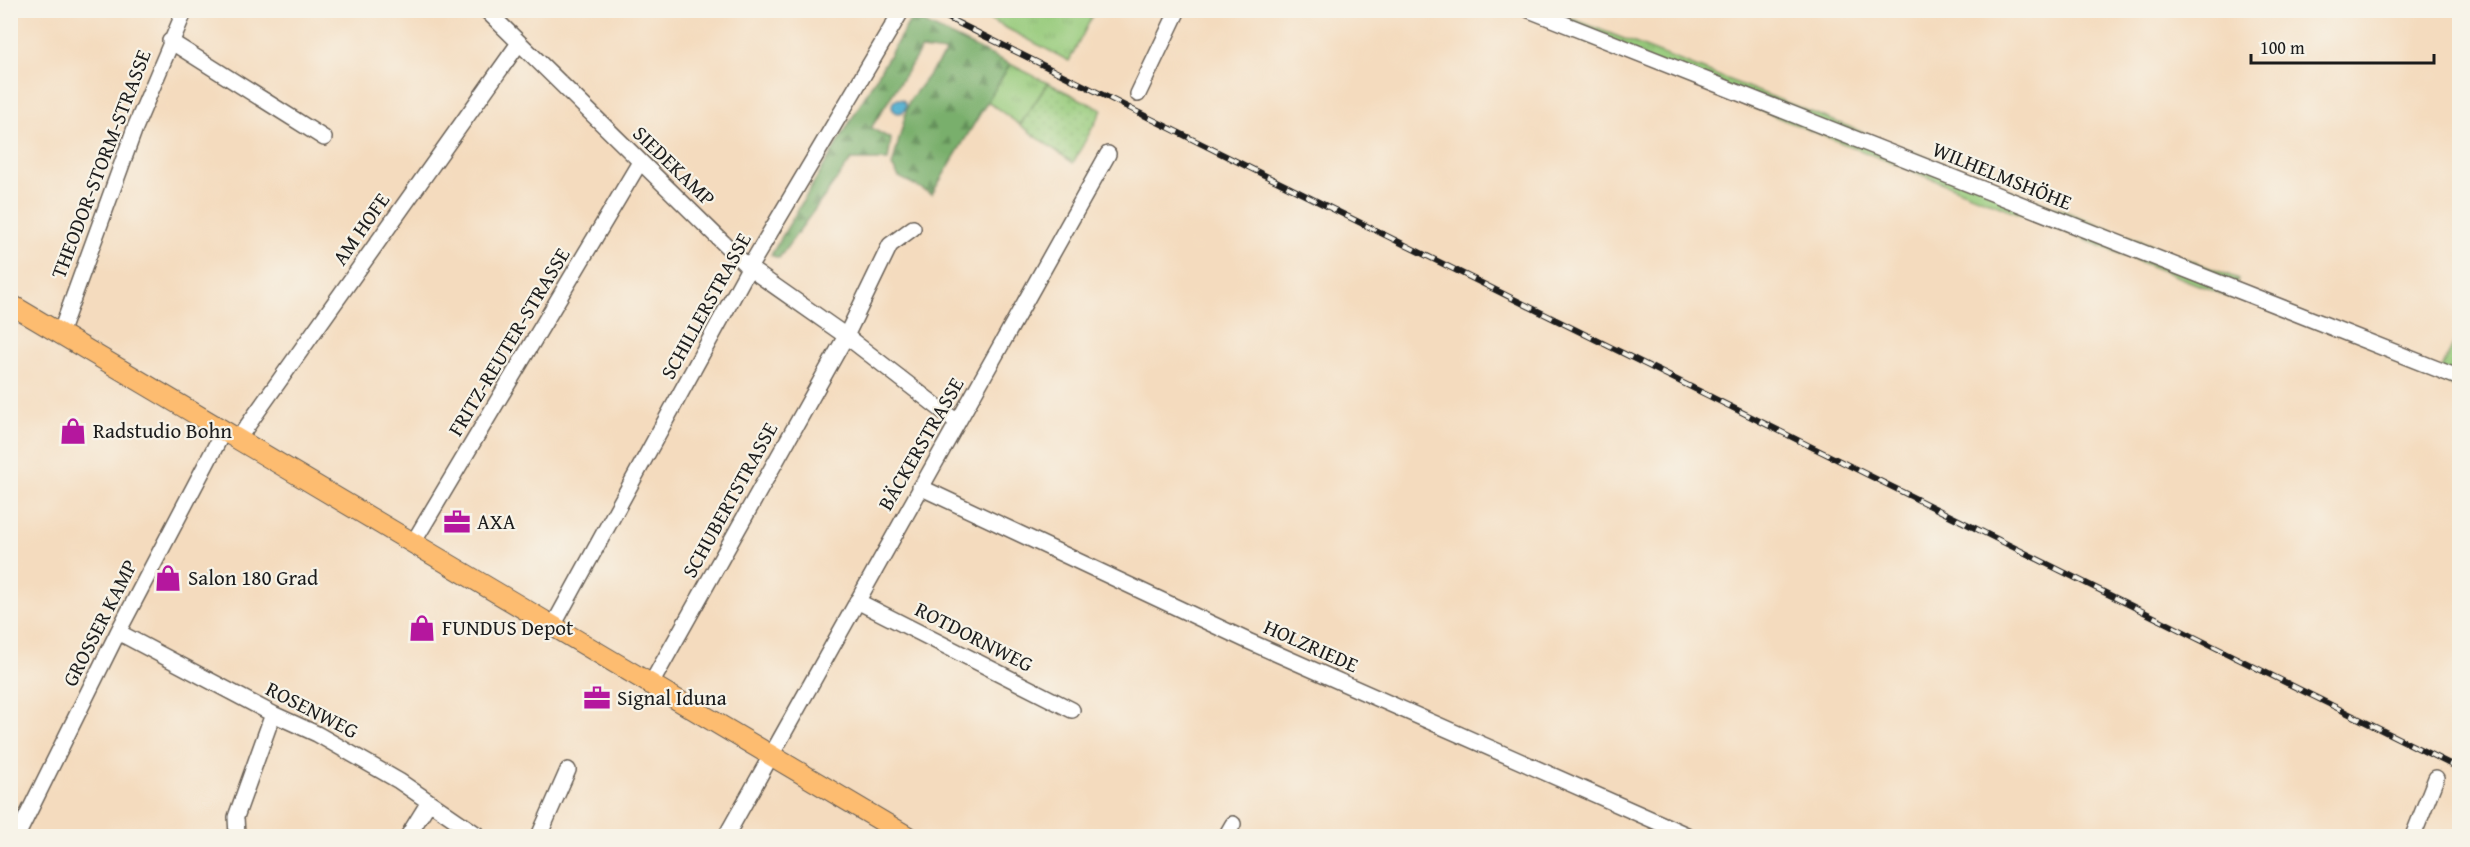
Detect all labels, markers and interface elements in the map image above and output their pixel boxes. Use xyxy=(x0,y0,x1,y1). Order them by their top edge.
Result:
scale bar xyxy=(2251,27,2434,65)
text: 100 m xyxy=(2260,34,2305,61)
street label: THEODOR-STORM-STRASSE xyxy=(42,44,159,283)
street label: SIEDEKAMP xyxy=(626,118,723,213)
street label: WILHELMSHÖHE xyxy=(1928,133,2077,218)
street label: AM HOFE xyxy=(324,186,397,271)
street label: SCHILLERSTRASSE xyxy=(652,227,759,385)
street label: FRITZ-REUTER-STRASSE xyxy=(440,241,577,442)
street label: BÄCKERSTRASSE xyxy=(870,371,971,516)
place label: Radstudio Bohn xyxy=(93,415,232,446)
shop icon: Radstudio Bohn xyxy=(58,416,88,446)
street label: SCHUBERTSTRASSE xyxy=(674,416,785,583)
place label: AXA xyxy=(477,506,516,537)
office icon: AXA xyxy=(442,507,472,537)
street label: GROSSER KAMP xyxy=(54,554,145,692)
place label: Salon 180 Grad xyxy=(188,562,319,593)
shop icon: Salon 180 Grad xyxy=(153,563,183,593)
street label: ROTDORNWEG xyxy=(910,594,1039,680)
street label: HOLZRIEDE xyxy=(1259,611,1364,680)
place label: FUNDUS Depot xyxy=(442,612,574,643)
shop icon: FUNDUS Depot xyxy=(407,613,437,643)
street label: ROSENWEG xyxy=(261,673,364,746)
place label: Signal Iduna xyxy=(617,682,727,713)
office icon: Signal Iduna xyxy=(582,683,612,713)

